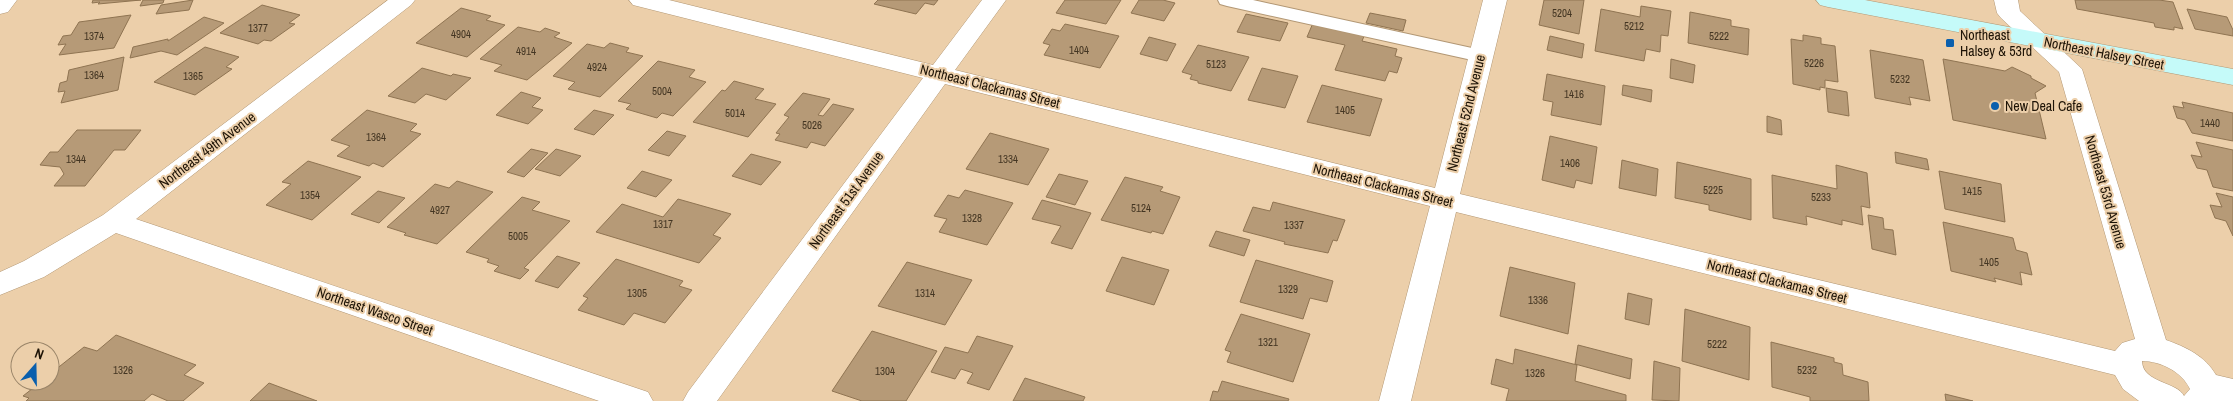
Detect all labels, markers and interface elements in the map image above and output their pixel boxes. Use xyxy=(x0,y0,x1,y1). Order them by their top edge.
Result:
house number: 5204 xyxy=(1552,6,1572,20)
house number: 5212 xyxy=(1624,19,1644,33)
house number: 1377 xyxy=(248,21,268,35)
place label: Northeast Halsey & 53rd xyxy=(1960,26,2032,60)
house number: 4904 xyxy=(451,27,471,41)
house number: 1374 xyxy=(84,29,104,43)
house number: 5222 xyxy=(1709,29,1729,43)
street label: Northeast Halsey Street xyxy=(2042,33,2166,73)
marker: Northeast Halsey & 53rd xyxy=(1944,37,1956,49)
house number: 1404 xyxy=(1069,43,1089,57)
house number: 4914 xyxy=(516,44,536,58)
street label: Northeast 52nd Avenue xyxy=(1443,53,1489,173)
house number: 5226 xyxy=(1804,56,1824,70)
house number: 5123 xyxy=(1206,57,1226,71)
house number: 4924 xyxy=(587,60,607,74)
street label: Northeast Clackamas Street xyxy=(918,60,1062,112)
house number: 1364 xyxy=(84,68,104,82)
house number: 1365 xyxy=(183,69,203,83)
house number: 5232 xyxy=(1890,72,1910,86)
house number: 5004 xyxy=(652,84,672,98)
house number: 1416 xyxy=(1564,87,1584,101)
place label: New Deal Cafe xyxy=(2005,97,2082,115)
marker: New Deal Cafe xyxy=(1989,100,2001,112)
house number: 1405 xyxy=(1335,103,1355,117)
house number: 5014 xyxy=(725,106,745,120)
street label: Northeast 49th Avenue xyxy=(155,108,259,192)
house number: 1440 xyxy=(2200,116,2220,130)
house number: 5026 xyxy=(802,118,822,132)
house number: 1364 xyxy=(366,130,386,144)
street label: Northeast 53rd Avenue xyxy=(2081,133,2131,251)
street label: Northeast 51st Avenue xyxy=(805,148,887,252)
house number: 1344 xyxy=(66,152,86,166)
house number: 1334 xyxy=(998,152,1018,166)
house number: 1406 xyxy=(1560,156,1580,170)
street label: Northeast Clackamas Street xyxy=(1311,159,1455,211)
house number: 5225 xyxy=(1703,183,1723,197)
house number: 1415 xyxy=(1962,184,1982,198)
house number: 1354 xyxy=(300,188,320,202)
house number: 5233 xyxy=(1811,190,1831,204)
house number: 5124 xyxy=(1131,201,1151,215)
house number: 4927 xyxy=(430,203,450,217)
house number: 1328 xyxy=(962,211,982,225)
house number: 1317 xyxy=(653,217,673,231)
house number: 1337 xyxy=(1284,218,1304,232)
house number: 5005 xyxy=(508,229,528,243)
street label: Northeast Clackamas Street xyxy=(1705,255,1849,307)
house number: 1405 xyxy=(1979,255,1999,269)
house number: 1329 xyxy=(1278,282,1298,296)
street label: Northeast Wasco Street xyxy=(315,283,435,339)
house number: 1305 xyxy=(627,286,647,300)
house number: 1314 xyxy=(915,286,935,300)
house number: 1336 xyxy=(1528,293,1548,307)
house number: 1321 xyxy=(1258,335,1278,349)
house number: 5222 xyxy=(1707,337,1727,351)
north arrow xyxy=(10,341,60,391)
text: N xyxy=(32,344,46,364)
house number: 1326 xyxy=(113,363,133,377)
house number: 5232 xyxy=(1797,363,1817,377)
house number: 1304 xyxy=(875,364,895,378)
house number: 1326 xyxy=(1525,366,1545,380)

